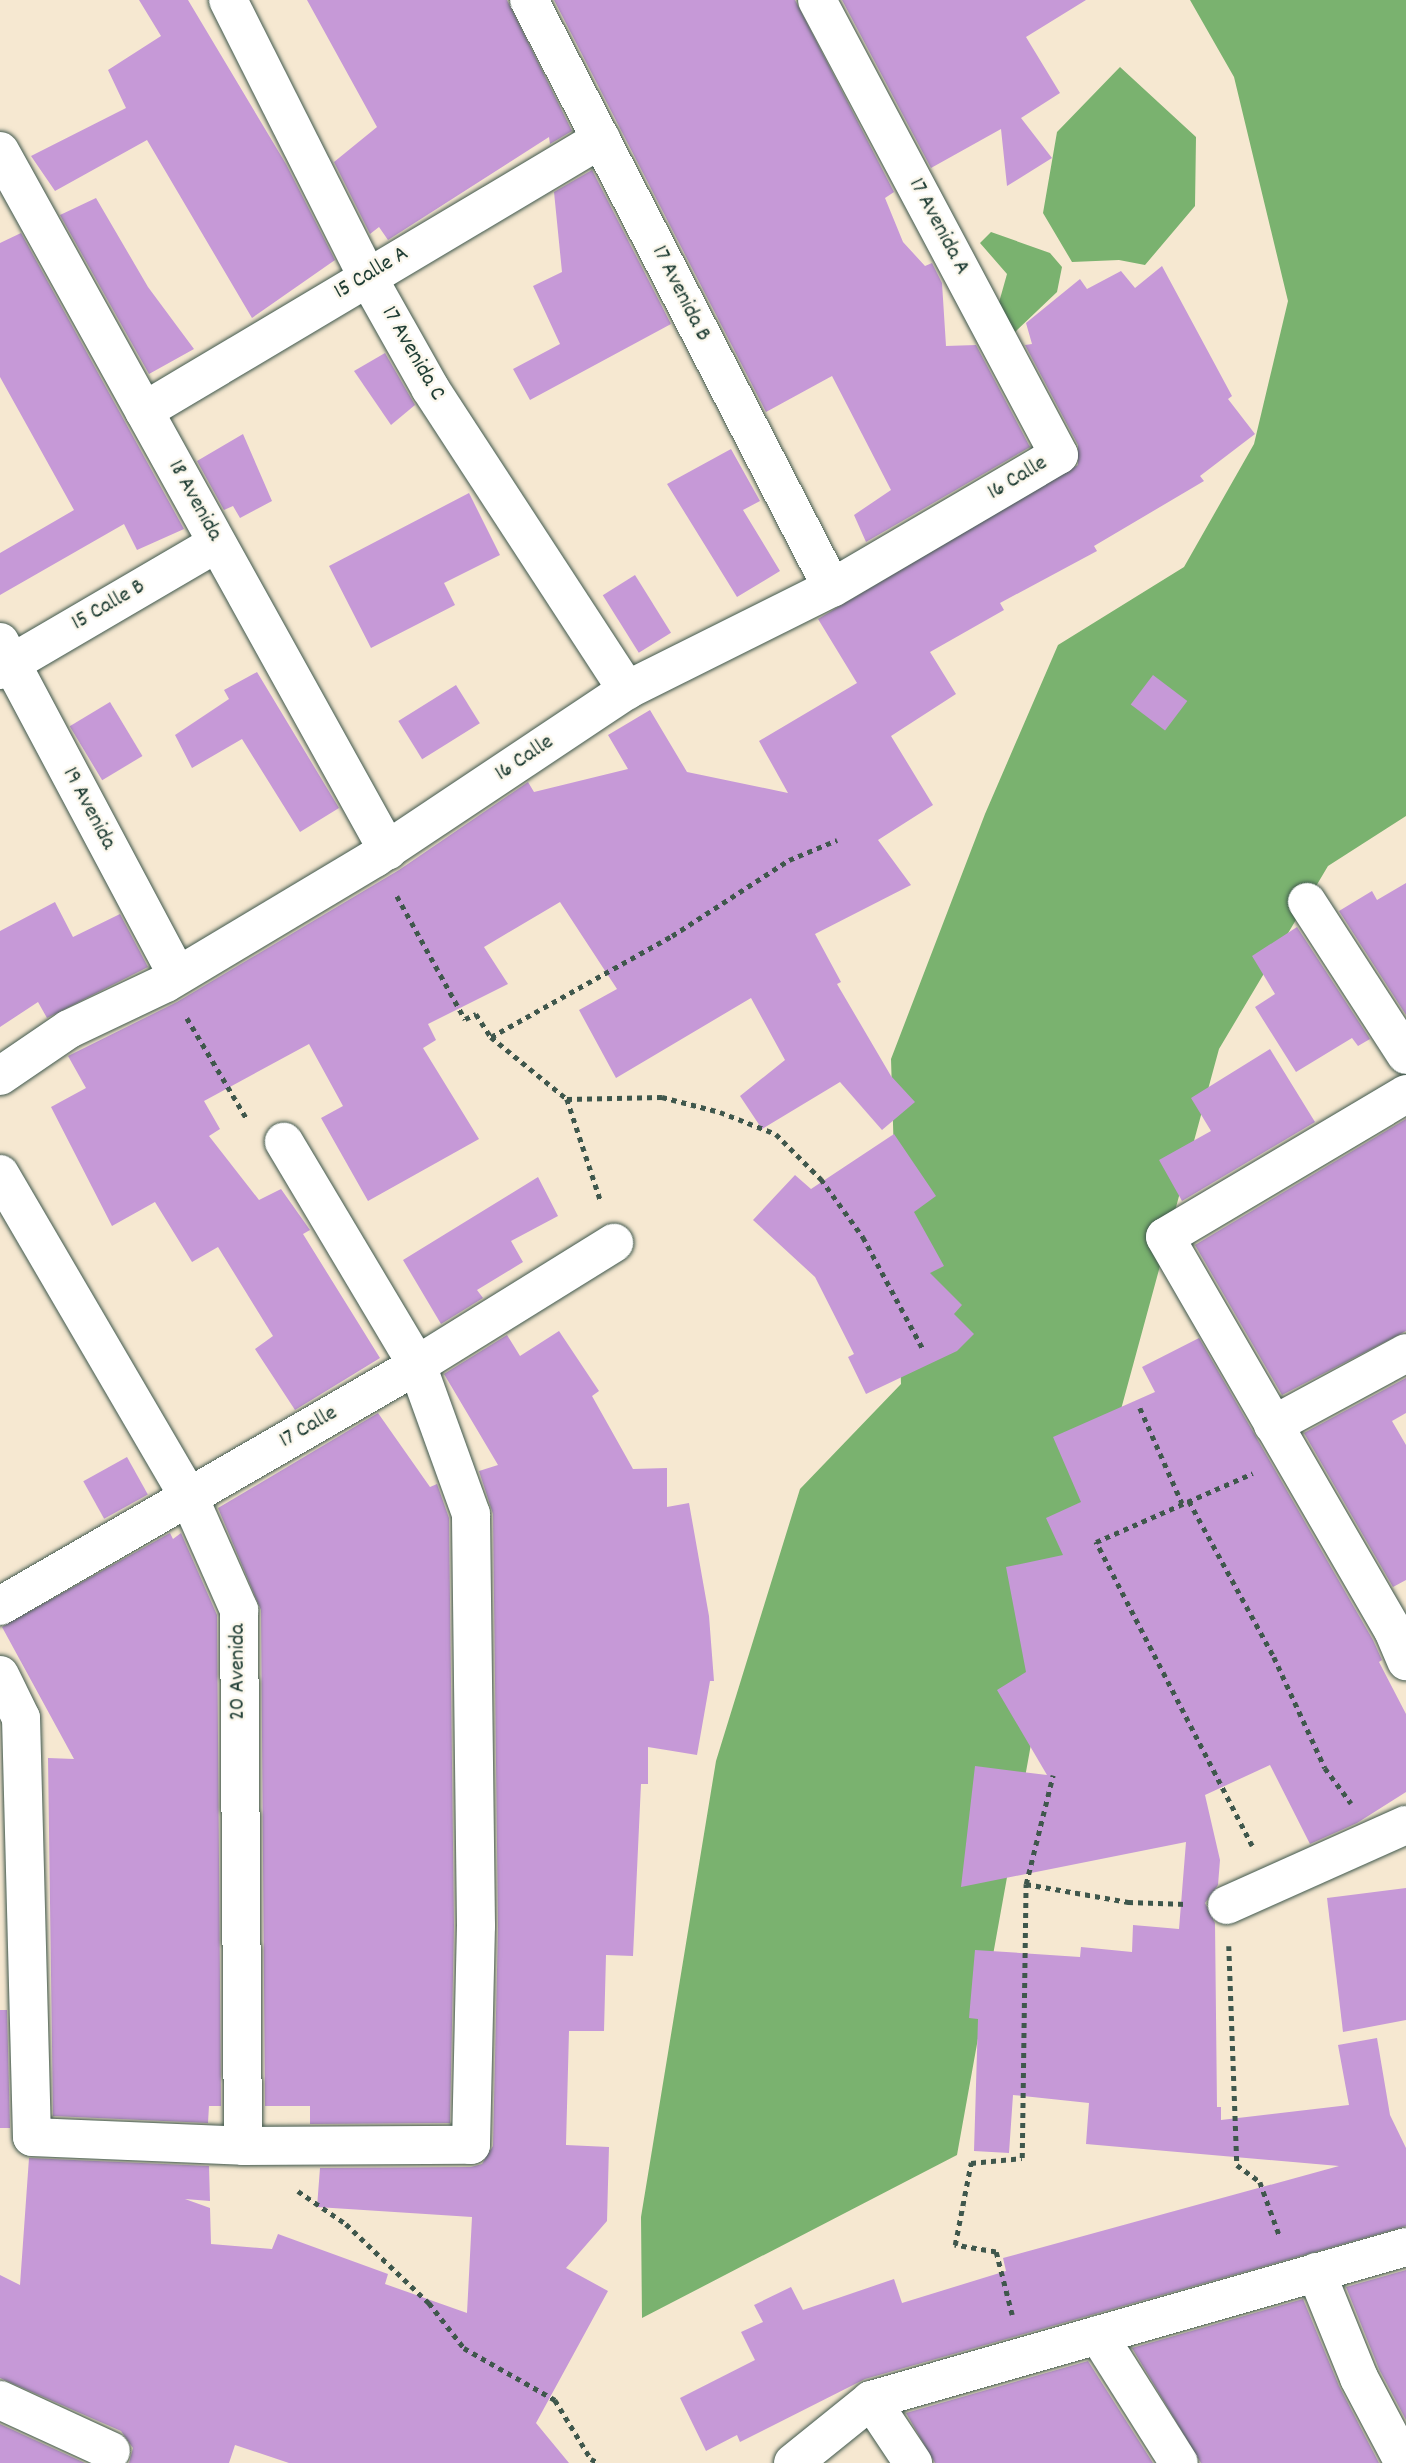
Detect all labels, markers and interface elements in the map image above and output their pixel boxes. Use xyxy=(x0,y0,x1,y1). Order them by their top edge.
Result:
street label: 17 Avenida A xyxy=(901,174,975,280)
street label: 15 Calle A xyxy=(330,241,414,307)
street label: 17 Avenida B xyxy=(644,241,716,347)
street label: 17 Avenida C xyxy=(374,302,450,406)
street label: 16 Calle xyxy=(983,450,1053,508)
street label: 18 Avenida xyxy=(161,456,227,546)
street label: 15 Calle B xyxy=(67,574,151,638)
street label: 16 Calle xyxy=(490,729,560,789)
street label: 19 Avenida xyxy=(55,763,121,855)
street label: 17 Calle xyxy=(275,1400,343,1456)
street label: 20 Avenida xyxy=(225,1624,253,1720)

